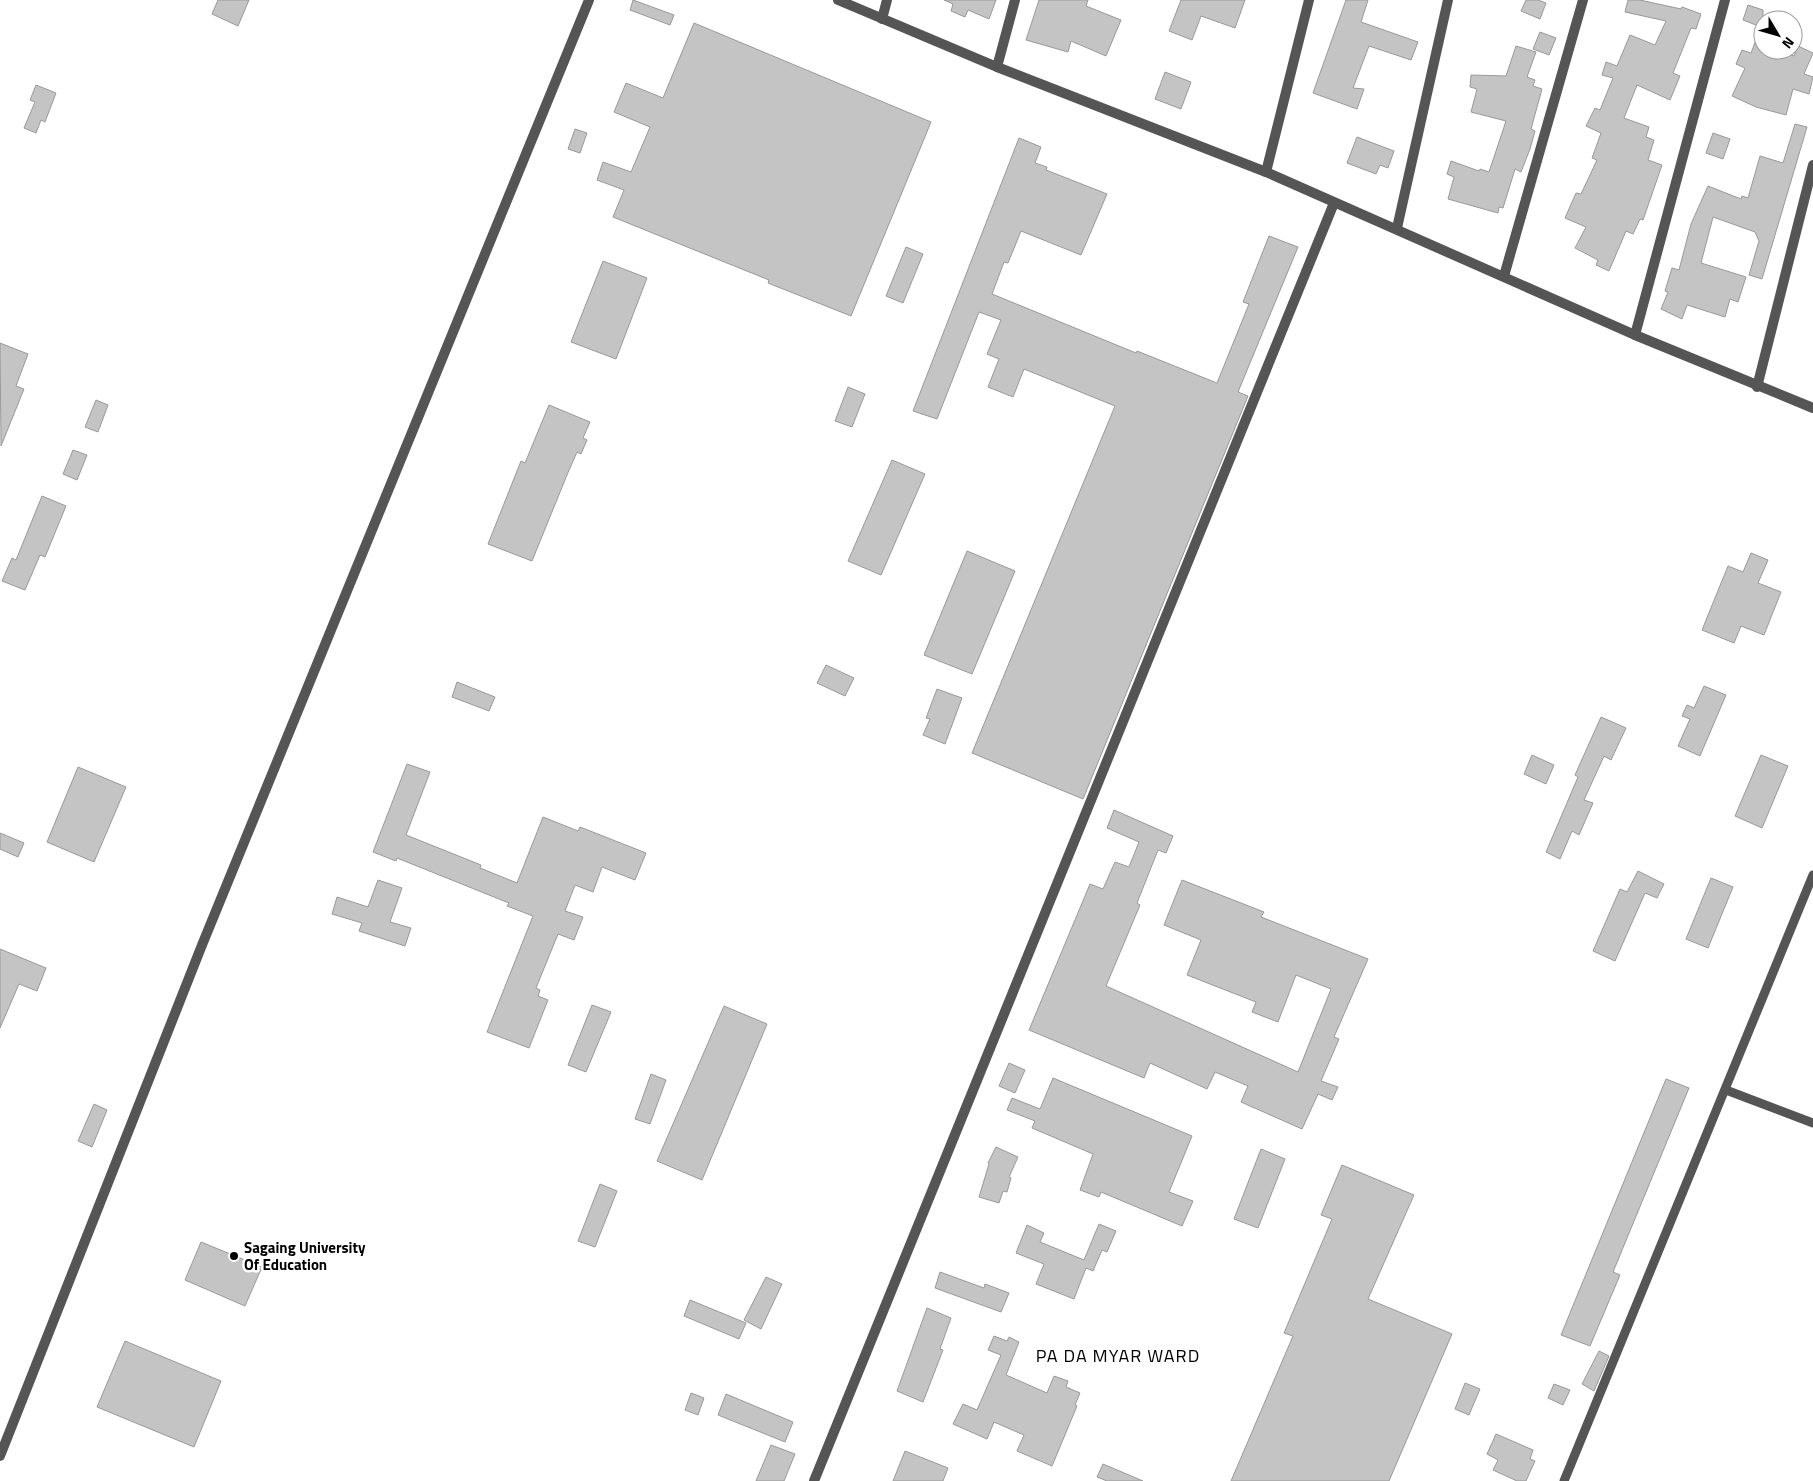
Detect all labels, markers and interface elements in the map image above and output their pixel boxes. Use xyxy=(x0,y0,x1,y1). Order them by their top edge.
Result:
north arrow xyxy=(1753,10,1803,60)
text: N xyxy=(1777,33,1800,54)
place label: Sagaing University Of Education xyxy=(244,1236,366,1276)
marker: Sagaing University Of Education xyxy=(228,1250,240,1262)
district label: PA DA MYAR WARD xyxy=(1036,1342,1200,1369)

